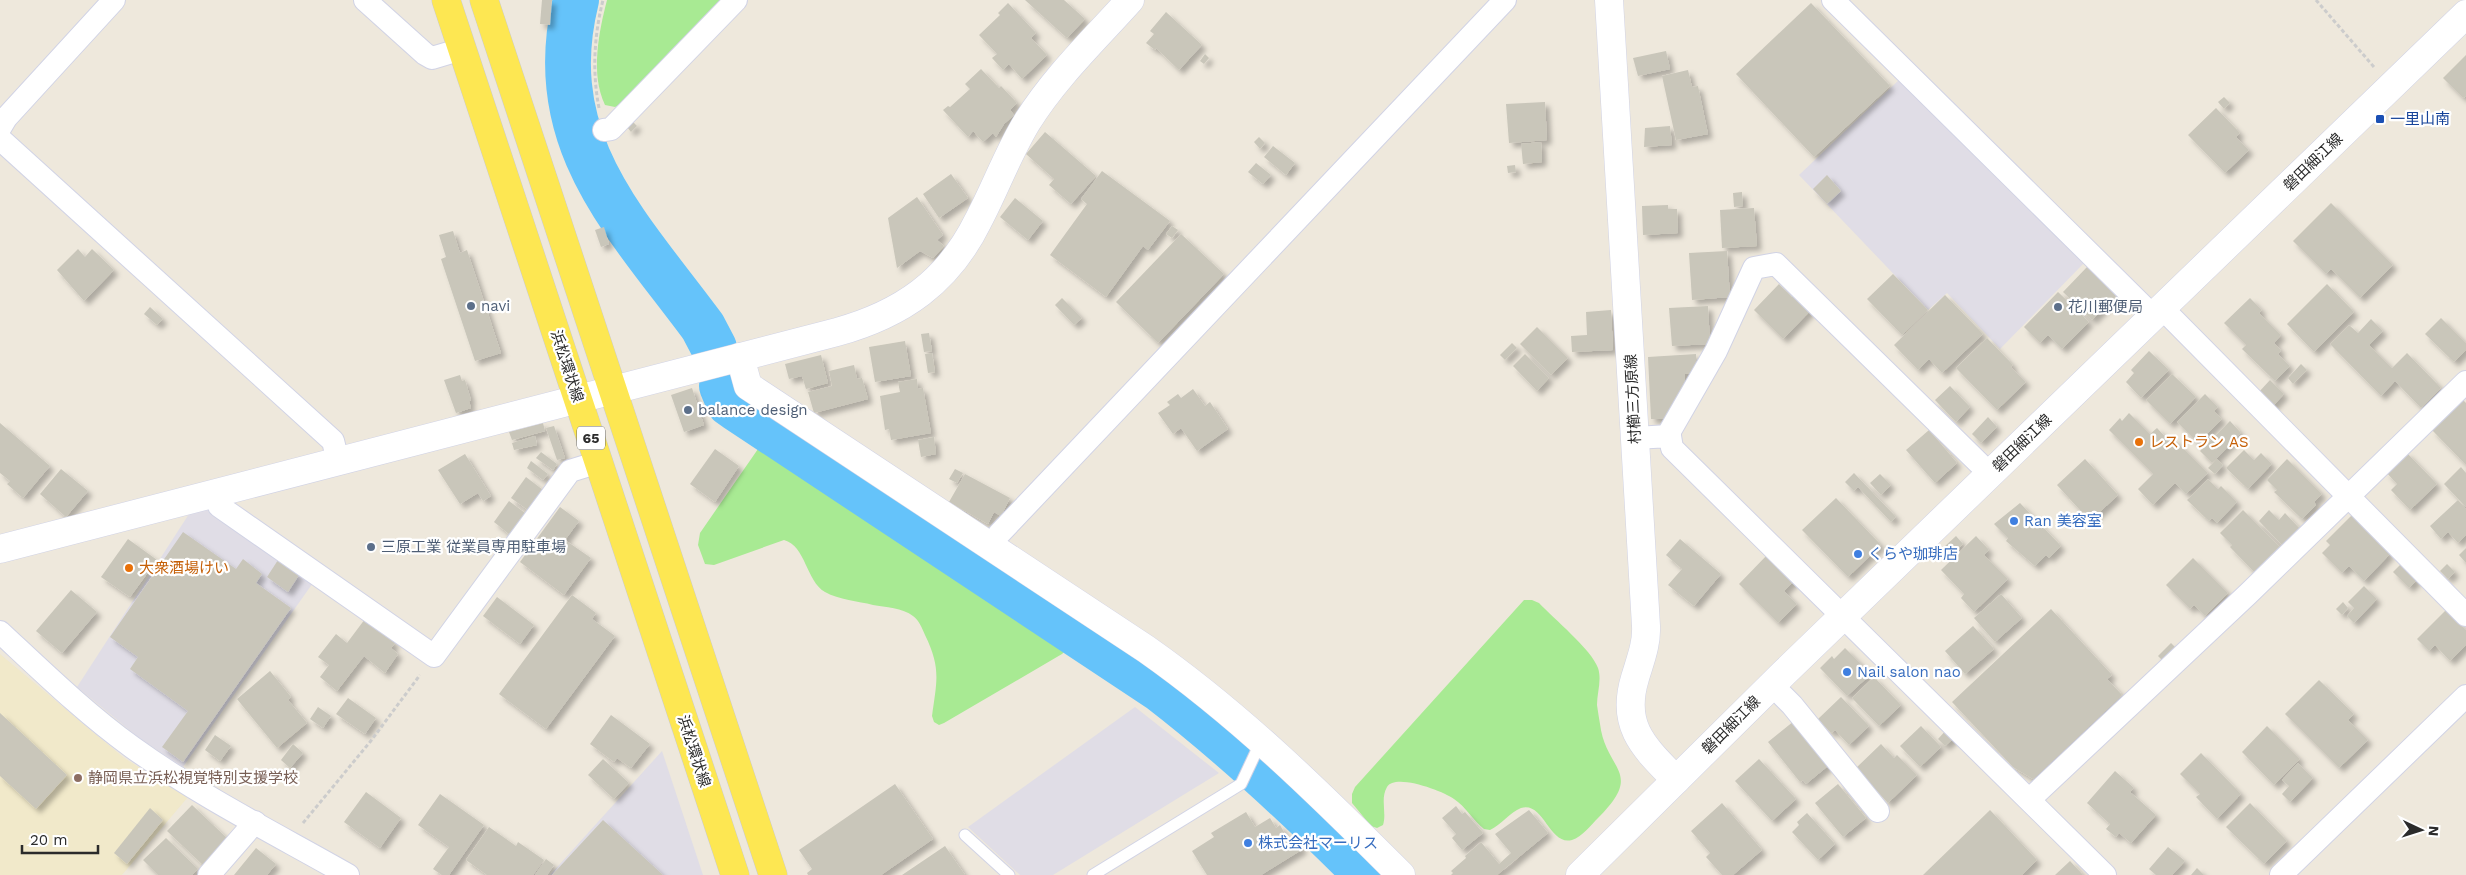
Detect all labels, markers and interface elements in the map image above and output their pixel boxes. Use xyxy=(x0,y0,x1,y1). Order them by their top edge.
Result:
place label: 一里山南 xyxy=(2390,110,2450,128)
marker: 一里山南 xyxy=(2374,113,2386,125)
street label: 磐田細江線 xyxy=(2280,129,2346,195)
place label: navi xyxy=(481,297,510,315)
place label: 花川郵便局 xyxy=(2068,298,2143,316)
marker: navi xyxy=(465,300,477,312)
marker: 花川郵便局 xyxy=(2052,301,2064,313)
street label: 浜松環状線 xyxy=(547,328,587,404)
street label: 村櫛三方原線 xyxy=(1622,354,1644,444)
place label: balance design xyxy=(698,401,808,419)
marker: balance design xyxy=(682,404,694,416)
street label: 磐田細江線 xyxy=(1989,410,2055,476)
road number: 65 xyxy=(577,426,605,449)
place label: レストラン AS xyxy=(2149,433,2249,451)
marker: レストラン AS xyxy=(2133,436,2145,448)
place label: Ran 美容室 xyxy=(2024,512,2102,530)
marker: Ran 美容室 xyxy=(2008,515,2020,527)
place label: 三原工業 従業員専用駐車場 xyxy=(381,538,566,556)
marker: 三原工業 従業員専用駐車場 xyxy=(365,541,377,553)
place label: くらや珈琲店 xyxy=(1868,545,1958,563)
marker: くらや珈琲店 xyxy=(1852,548,1864,560)
place label: 大衆酒場けい xyxy=(139,559,229,577)
marker: 大衆酒場けい xyxy=(123,562,135,574)
place label: Nail salon nao xyxy=(1857,663,1961,681)
marker: Nail salon nao xyxy=(1841,666,1853,678)
street label: 磐田細江線 xyxy=(1698,692,1764,758)
street label: 浜松環状線 xyxy=(674,713,714,789)
place label: 静岡県立浜松視覚特別支援学校 xyxy=(88,769,298,787)
marker: 静岡県立浜松視覚特別支援学校 xyxy=(72,772,84,784)
north arrow xyxy=(2396,805,2446,855)
scale bar xyxy=(22,822,99,854)
text: N xyxy=(2426,825,2442,837)
text: 20 m xyxy=(30,831,68,849)
place label: 株式会社マーリス xyxy=(1258,834,1378,852)
marker: 株式会社マーリス xyxy=(1242,837,1254,849)

